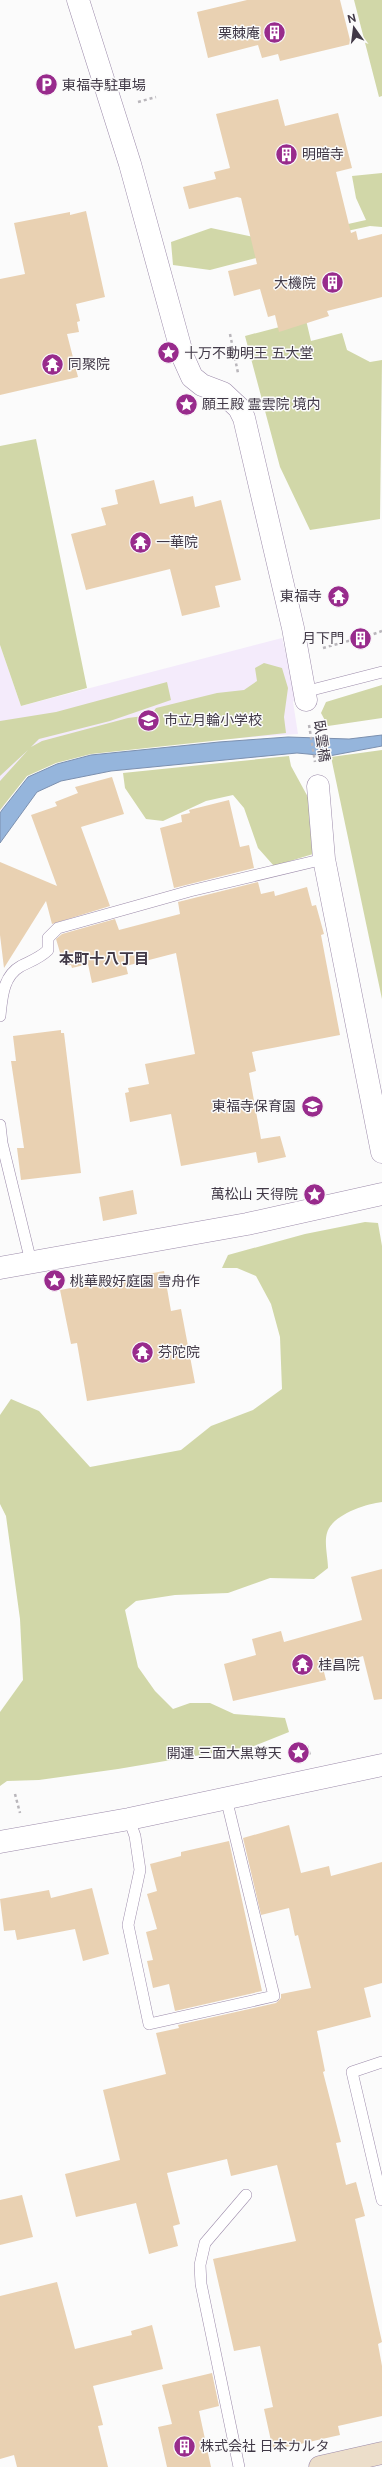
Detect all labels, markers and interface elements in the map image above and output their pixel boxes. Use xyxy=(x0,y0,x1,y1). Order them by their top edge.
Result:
north arrow xyxy=(334,8,374,48)
text: N xyxy=(346,11,357,25)
building icon: 栗棘庵 xyxy=(262,20,288,46)
place label: 栗棘庵 xyxy=(218,25,260,41)
parking icon: 東福寺駐車場 xyxy=(33,72,59,98)
place label: 東福寺駐車場 xyxy=(62,77,146,93)
building icon: 明暗寺 xyxy=(274,141,300,167)
place label: 明暗寺 xyxy=(302,146,344,162)
building icon: 大機院 xyxy=(319,270,345,296)
place label: 大機院 xyxy=(274,275,316,291)
place icon: 十万不動明王 五大堂 xyxy=(156,340,182,366)
place label: 十万不動明王 五大堂 xyxy=(184,345,313,361)
temple icon: 同聚院 xyxy=(39,351,65,377)
place label: 同聚院 xyxy=(68,356,110,372)
place icon: 願王殿 霊雲院 境内 xyxy=(173,391,199,417)
place label: 願王殿 霊雲院 境内 xyxy=(202,396,321,412)
temple icon: 一華院 xyxy=(128,529,154,555)
place label: 一華院 xyxy=(156,534,198,550)
temple icon: 東福寺 xyxy=(325,583,351,609)
place label: 東福寺 xyxy=(280,588,322,604)
building icon: 月下門 xyxy=(347,625,373,651)
place label: 月下門 xyxy=(302,630,344,646)
school or university icon: 市立月輪小学校 xyxy=(135,707,161,733)
place label: 市立月輪小学校 xyxy=(164,712,262,728)
street label: 臥雲橋 xyxy=(311,719,333,763)
district label: 本町十八丁目 xyxy=(59,950,149,967)
school or university icon: 東福寺保育園 xyxy=(299,1093,325,1119)
place label: 東福寺保育園 xyxy=(212,1098,296,1114)
place icon: 萬松山 天得院 xyxy=(301,1181,327,1207)
place label: 萬松山 天得院 xyxy=(211,1186,298,1202)
place icon: 桃華殿好庭園 雪舟作 xyxy=(41,1268,67,1294)
place label: 桃華殿好庭園 雪舟作 xyxy=(70,1273,199,1289)
temple icon: 芬陀院 xyxy=(129,1339,155,1365)
place label: 芬陀院 xyxy=(158,1344,200,1360)
temple icon: 桂昌院 xyxy=(290,1652,316,1678)
place label: 桂昌院 xyxy=(318,1657,360,1673)
place icon: 開運 三面大黒尊天 xyxy=(285,1740,311,1766)
place label: 開運 三面大黒尊天 xyxy=(167,1745,282,1761)
building icon: 株式会社 日本カルタ xyxy=(171,2433,197,2459)
place label: 株式会社 日本カルタ xyxy=(200,2438,329,2454)

